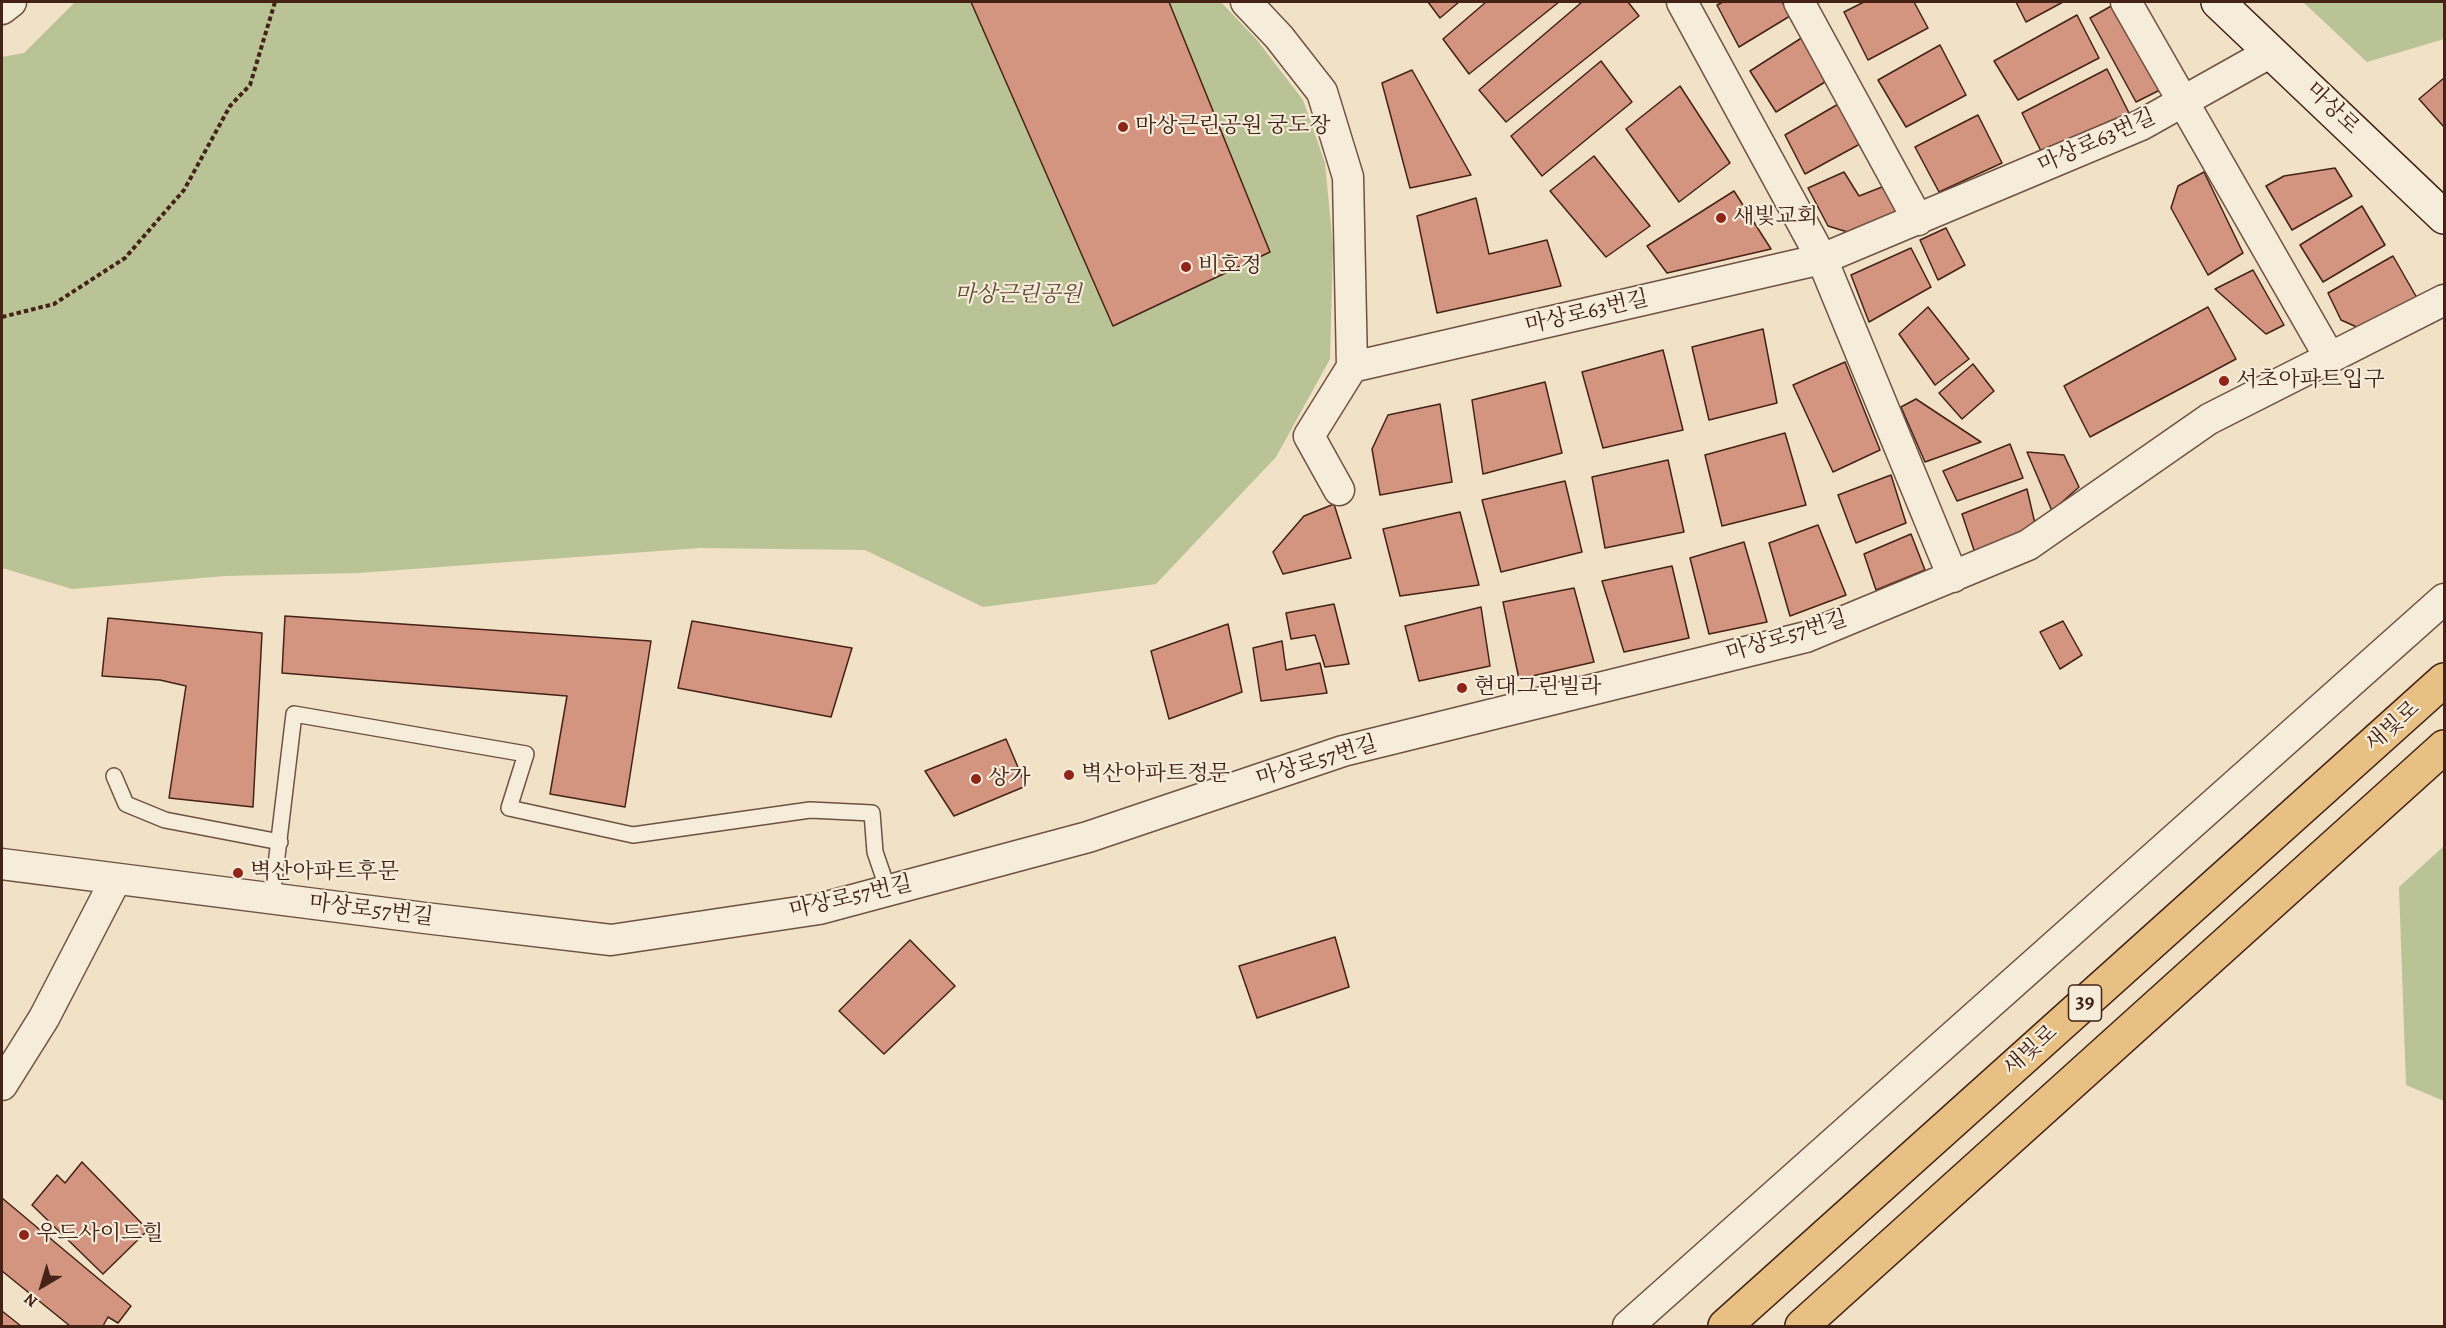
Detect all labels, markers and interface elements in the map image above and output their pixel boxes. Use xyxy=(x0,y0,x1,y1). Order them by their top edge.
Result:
street label: 마상로 xyxy=(2300,77,2364,141)
street label: 마상로63번길 xyxy=(2034,104,2160,180)
place label: 마상근린공원 궁도장 xyxy=(1135,114,1331,140)
marker: 마상근린공원 궁도장 xyxy=(1116,120,1130,134)
place label: 새빛교회 xyxy=(1733,205,1818,231)
marker: 새빛교회 xyxy=(1714,211,1728,225)
place label: 비호정 xyxy=(1198,254,1262,280)
marker: 비호정 xyxy=(1179,260,1193,274)
park label: 마상근린공원 xyxy=(954,283,1082,309)
street label: 마상로63번길 xyxy=(1523,286,1651,340)
place label: 서초아파트입구 xyxy=(2236,368,2385,394)
marker: 서초아파트입구 xyxy=(2217,374,2231,388)
street label: 마상로57번길 xyxy=(1723,606,1851,668)
place label: 현대그린빌라 xyxy=(1474,675,1602,701)
marker: 현대그린빌라 xyxy=(1455,681,1469,695)
street label: 새빛로 xyxy=(2360,696,2426,758)
street label: 마상로57번길 xyxy=(1253,731,1381,793)
place label: 벽산아파트정문 xyxy=(1081,762,1230,788)
place label: 상가 xyxy=(988,766,1031,792)
marker: 벽산아파트정문 xyxy=(1062,768,1076,782)
marker: 상가 xyxy=(969,772,983,786)
place label: 벽산아파트후문 xyxy=(250,860,399,886)
marker: 벽산아파트후문 xyxy=(231,866,245,880)
street label: 마상로57번길 xyxy=(787,871,915,925)
street label: 마상로57번길 xyxy=(307,890,435,932)
road number: 39 xyxy=(2068,985,2102,1021)
street label: 새빛로 xyxy=(1998,1020,2064,1082)
place label: 우드사이드힐 xyxy=(36,1222,164,1248)
marker: 우드사이드힐 xyxy=(17,1228,31,1242)
north arrow xyxy=(12,1256,72,1316)
text: N xyxy=(20,1288,42,1312)

